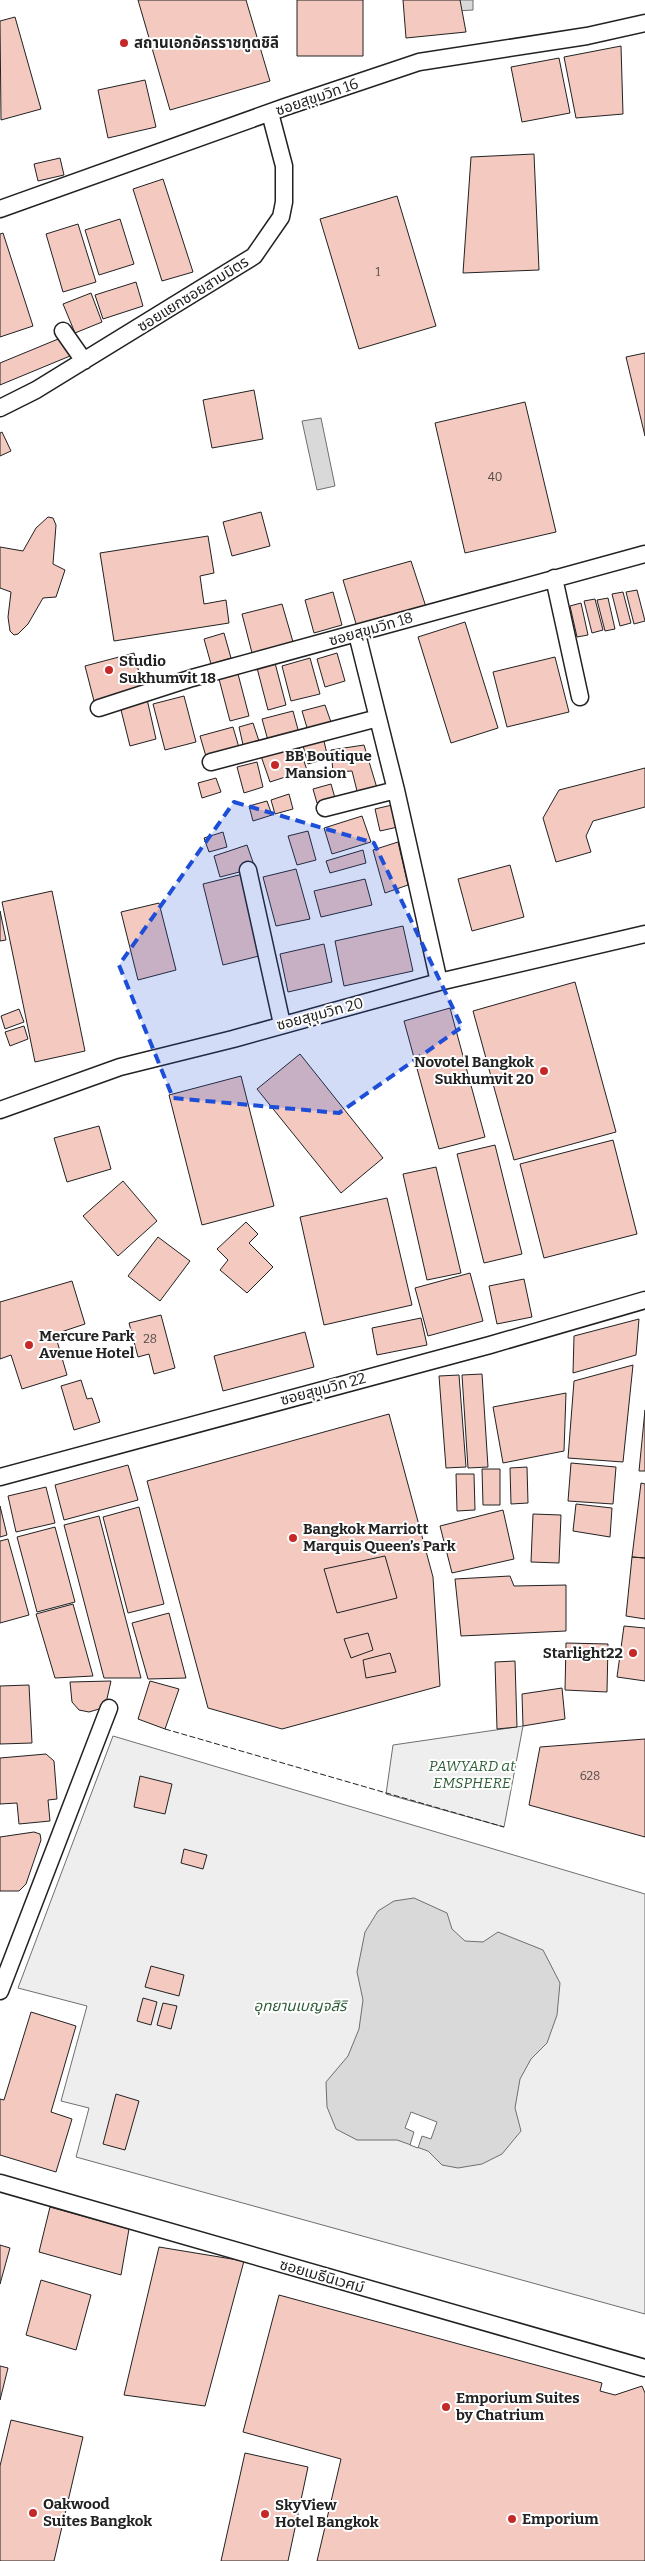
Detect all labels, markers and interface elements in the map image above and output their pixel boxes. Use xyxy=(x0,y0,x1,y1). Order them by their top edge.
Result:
place label: สถานเอกอัครราชทูตชิลี xyxy=(134,34,279,53)
marker: สถานเอกอัครราชทูตชิลี xyxy=(118,37,130,49)
street label: ซอยสุขุมวิท 16 xyxy=(273,74,361,120)
street label: ซอยแยกซอยสามมิตร xyxy=(134,253,252,335)
house number: 1 xyxy=(376,265,381,279)
house number: 40 xyxy=(488,470,502,484)
street label: ซอยสุขุมวิท 18 xyxy=(327,608,415,650)
place label: Studio Sukhumvit 18 xyxy=(119,652,216,687)
marker: Studio Sukhumvit 18 xyxy=(103,664,115,676)
place label: BB Boutique Mansion xyxy=(285,747,372,782)
marker: BB Boutique Mansion xyxy=(269,759,281,771)
street label: ซอยสุขุมวิท 20 xyxy=(275,994,365,1034)
place label: Novotel Bangkok Sukhumvit 20 xyxy=(414,1053,534,1088)
marker: Novotel Bangkok Sukhumvit 20 xyxy=(538,1065,550,1077)
place label: Mercure Park Avenue Hotel xyxy=(39,1327,135,1362)
house number: 28 xyxy=(143,1332,157,1346)
marker: Mercure Park Avenue Hotel xyxy=(23,1339,35,1351)
street label: ซอยสุขุมวิท 22 xyxy=(278,1369,368,1409)
place label: Bangkok Marriott Marquis Queen’s Park xyxy=(303,1520,456,1555)
marker: Bangkok Marriott Marquis Queen’s Park xyxy=(287,1532,299,1544)
place label: Starlight22 xyxy=(543,1644,623,1662)
marker: Starlight22 xyxy=(627,1647,639,1659)
park label: PAWYARD at EMSPHERE xyxy=(429,1757,516,1792)
house number: 628 xyxy=(580,1769,600,1783)
park label: อุทยานเบญจสิริ xyxy=(254,1997,349,2015)
street label: ซอยเมธีนิเวศม์ xyxy=(278,2255,366,2297)
place label: Emporium Suites by Chatrium xyxy=(456,2389,580,2424)
marker: Emporium Suites by Chatrium xyxy=(440,2401,452,2413)
place label: Oakwood Suites Bangkok xyxy=(43,2495,152,2530)
place label: SkyView Hotel Bangkok xyxy=(275,2496,379,2531)
marker: Oakwood Suites Bangkok xyxy=(27,2507,39,2519)
marker: SkyView Hotel Bangkok xyxy=(259,2508,271,2520)
place label: Emporium xyxy=(522,2510,599,2528)
marker: Emporium xyxy=(506,2513,518,2525)

